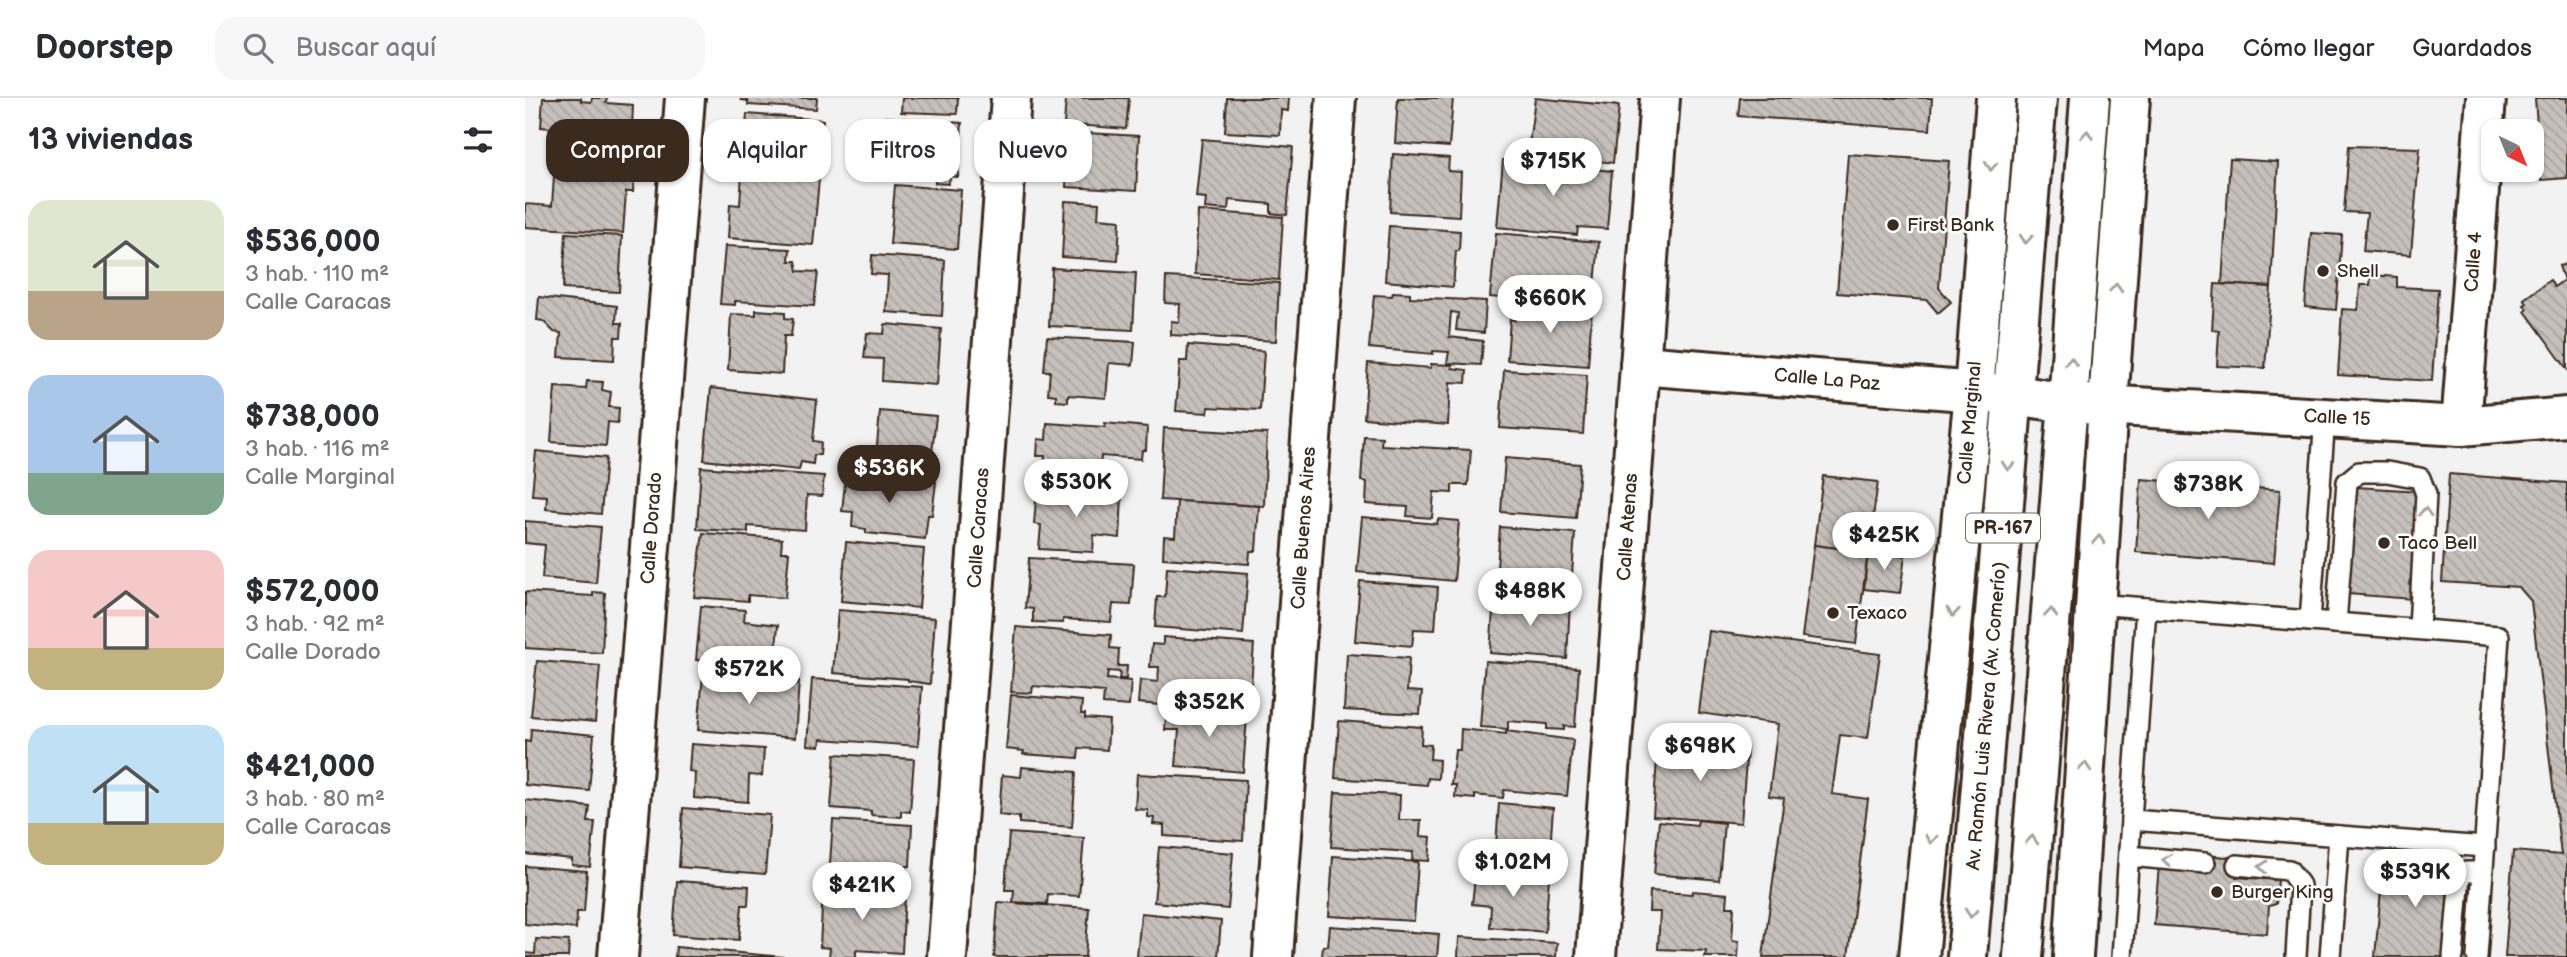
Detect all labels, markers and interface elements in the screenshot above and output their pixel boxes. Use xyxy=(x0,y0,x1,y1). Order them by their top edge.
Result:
search box xyxy=(215,17,705,80)
text: Doorstep xyxy=(35,28,173,68)
icon: search xyxy=(239,29,277,67)
text: Buscar aquí xyxy=(295,33,436,64)
text: Mapa xyxy=(2143,34,2205,63)
text: Cómo llegar xyxy=(2243,34,2374,63)
text: Guardados xyxy=(2412,34,2532,63)
chip: Comprar xyxy=(546,119,689,182)
chip: Alquilar xyxy=(703,119,831,182)
chip: Filtros xyxy=(845,119,960,182)
chip: Nuevo xyxy=(974,119,1092,182)
north arrow xyxy=(2481,119,2545,182)
map controls xyxy=(2481,119,2544,182)
icon: filters xyxy=(459,121,497,159)
text: 13 viviendas xyxy=(28,122,193,158)
one-way arrow xyxy=(2079,129,2094,140)
pin: $715K xyxy=(1504,139,1602,198)
text: $715K xyxy=(1520,147,1586,175)
one-way arrow xyxy=(1984,161,1999,172)
place label: First Bank xyxy=(1907,214,1994,237)
marker: First Bank xyxy=(1885,217,1901,233)
text: $536,000 xyxy=(245,224,381,260)
icon: home xyxy=(84,228,168,312)
street label: Calle 4 xyxy=(2460,231,2488,293)
one-way arrow xyxy=(2019,234,2034,245)
text: 3 hab. · 110 m² xyxy=(245,260,389,288)
place label: Shell xyxy=(2337,260,2379,283)
marker: Shell xyxy=(2315,263,2331,279)
pin: $660K xyxy=(1501,275,1599,335)
one-way arrow xyxy=(2108,282,2123,293)
text: $660K xyxy=(1513,284,1587,312)
text: Calle Caracas xyxy=(245,288,391,316)
one-way arrow xyxy=(2063,356,2078,367)
street label: Calle Marginal xyxy=(1953,360,1987,486)
street label: Calle La Paz xyxy=(1773,364,1882,396)
text: $738,000 xyxy=(245,399,380,435)
icon: home xyxy=(84,403,168,487)
street label: Calle 15 xyxy=(2303,405,2371,431)
text: 3 hab. · 116 m² xyxy=(245,435,390,463)
pin: $536K xyxy=(840,446,938,505)
street label: Calle Buenos Aires xyxy=(1287,446,1321,610)
text: $536K xyxy=(853,454,925,482)
pin: $530K xyxy=(1027,460,1125,519)
one-way arrow xyxy=(2001,461,2016,472)
pin: $738K xyxy=(2159,462,2257,521)
text: Calle Marginal xyxy=(245,463,395,491)
street label: Calle Caracas xyxy=(963,467,995,589)
text: $530K xyxy=(1040,468,1112,496)
text: $738K xyxy=(2173,470,2243,498)
street label: Calle Dorado xyxy=(637,471,667,585)
street label: Calle Atenas xyxy=(1613,472,1643,582)
one-way arrow xyxy=(2418,506,2433,517)
pin: $425K xyxy=(1835,512,1933,572)
road number: PR-167 xyxy=(1966,514,2040,542)
text: $425K xyxy=(1848,521,1920,549)
place label: Taco Bell xyxy=(2398,532,2477,555)
one-way arrow xyxy=(2091,534,2106,545)
marker: Taco Bell xyxy=(2376,535,2392,551)
street label: Av. Ramón Luis Rivera (Av. Comerío) xyxy=(1962,561,2012,871)
pin: $488K xyxy=(1481,568,1579,628)
text: $572,000 xyxy=(245,574,379,610)
text: $488K xyxy=(1494,577,1566,605)
icon: home xyxy=(84,578,168,662)
place label: Texaco xyxy=(1847,602,1907,625)
marker: Texaco xyxy=(1825,605,1841,621)
one-way arrow xyxy=(1945,607,1960,618)
one-way arrow xyxy=(2043,608,2058,619)
text: 3 hab. · 92 m² xyxy=(245,610,385,638)
text: Calle Dorado xyxy=(245,638,381,666)
pin: $572K xyxy=(700,646,798,706)
text: $572K xyxy=(714,655,784,683)
pin: $352K xyxy=(1160,680,1258,739)
text: $352K xyxy=(1173,688,1245,716)
pin: $698K xyxy=(1651,724,1749,783)
text: $698K xyxy=(1664,732,1736,760)
text: $421,000 xyxy=(245,749,375,785)
icon: home xyxy=(84,753,168,837)
one-way arrow xyxy=(2077,761,2092,772)
text: 3 hab. · 80 m² xyxy=(245,785,385,813)
text: Calle Caracas xyxy=(245,813,391,841)
one-way arrow xyxy=(1924,834,1939,845)
one-way arrow xyxy=(2024,834,2039,845)
pin: $1.02M xyxy=(1456,840,1570,899)
text: $1.02M xyxy=(1474,848,1552,876)
pin: $539K xyxy=(2366,850,2464,909)
one-way arrow xyxy=(2161,853,2172,868)
text: $539K xyxy=(2380,858,2450,886)
one-way arrow xyxy=(2257,860,2268,875)
pin: $421K xyxy=(813,862,911,922)
text: $421K xyxy=(828,871,896,899)
place label: Burger King xyxy=(2231,881,2334,904)
marker: Burger King xyxy=(2209,884,2225,900)
one-way arrow xyxy=(1964,907,1979,918)

